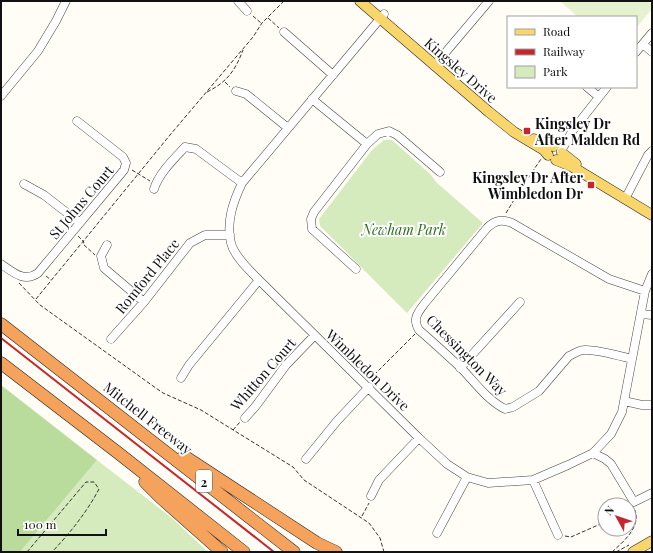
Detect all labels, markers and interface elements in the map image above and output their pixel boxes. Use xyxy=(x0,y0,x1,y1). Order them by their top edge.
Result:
legend xyxy=(507,16,637,88)
text: Road xyxy=(543,23,570,39)
street label: Kingsley Drive xyxy=(421,33,501,107)
text: Railway xyxy=(543,43,585,59)
text: Park xyxy=(543,63,568,79)
place label: Kingsley Dr After Malden Rd xyxy=(534,114,641,149)
marker: Kingsley Dr After Malden Rd xyxy=(522,126,532,136)
street label: St Johns Court xyxy=(45,160,118,243)
place label: Kingsley Dr After Wimbledon Dr xyxy=(472,168,583,203)
marker: Kingsley Dr After Wimbledon Dr xyxy=(586,180,596,190)
park label: Newham Park xyxy=(360,220,446,239)
street label: Romford Place xyxy=(111,234,183,318)
street label: Chessington Way xyxy=(422,310,512,400)
street label: Wimbledon Drive xyxy=(321,324,414,415)
street label: Whitton Court xyxy=(226,333,301,415)
street label: Mitchell Freeway xyxy=(100,377,196,459)
road number: 2 xyxy=(196,470,212,492)
north arrow xyxy=(597,497,637,537)
text: N xyxy=(601,502,617,518)
scale bar xyxy=(18,511,106,537)
text: 100 m xyxy=(24,516,57,532)

